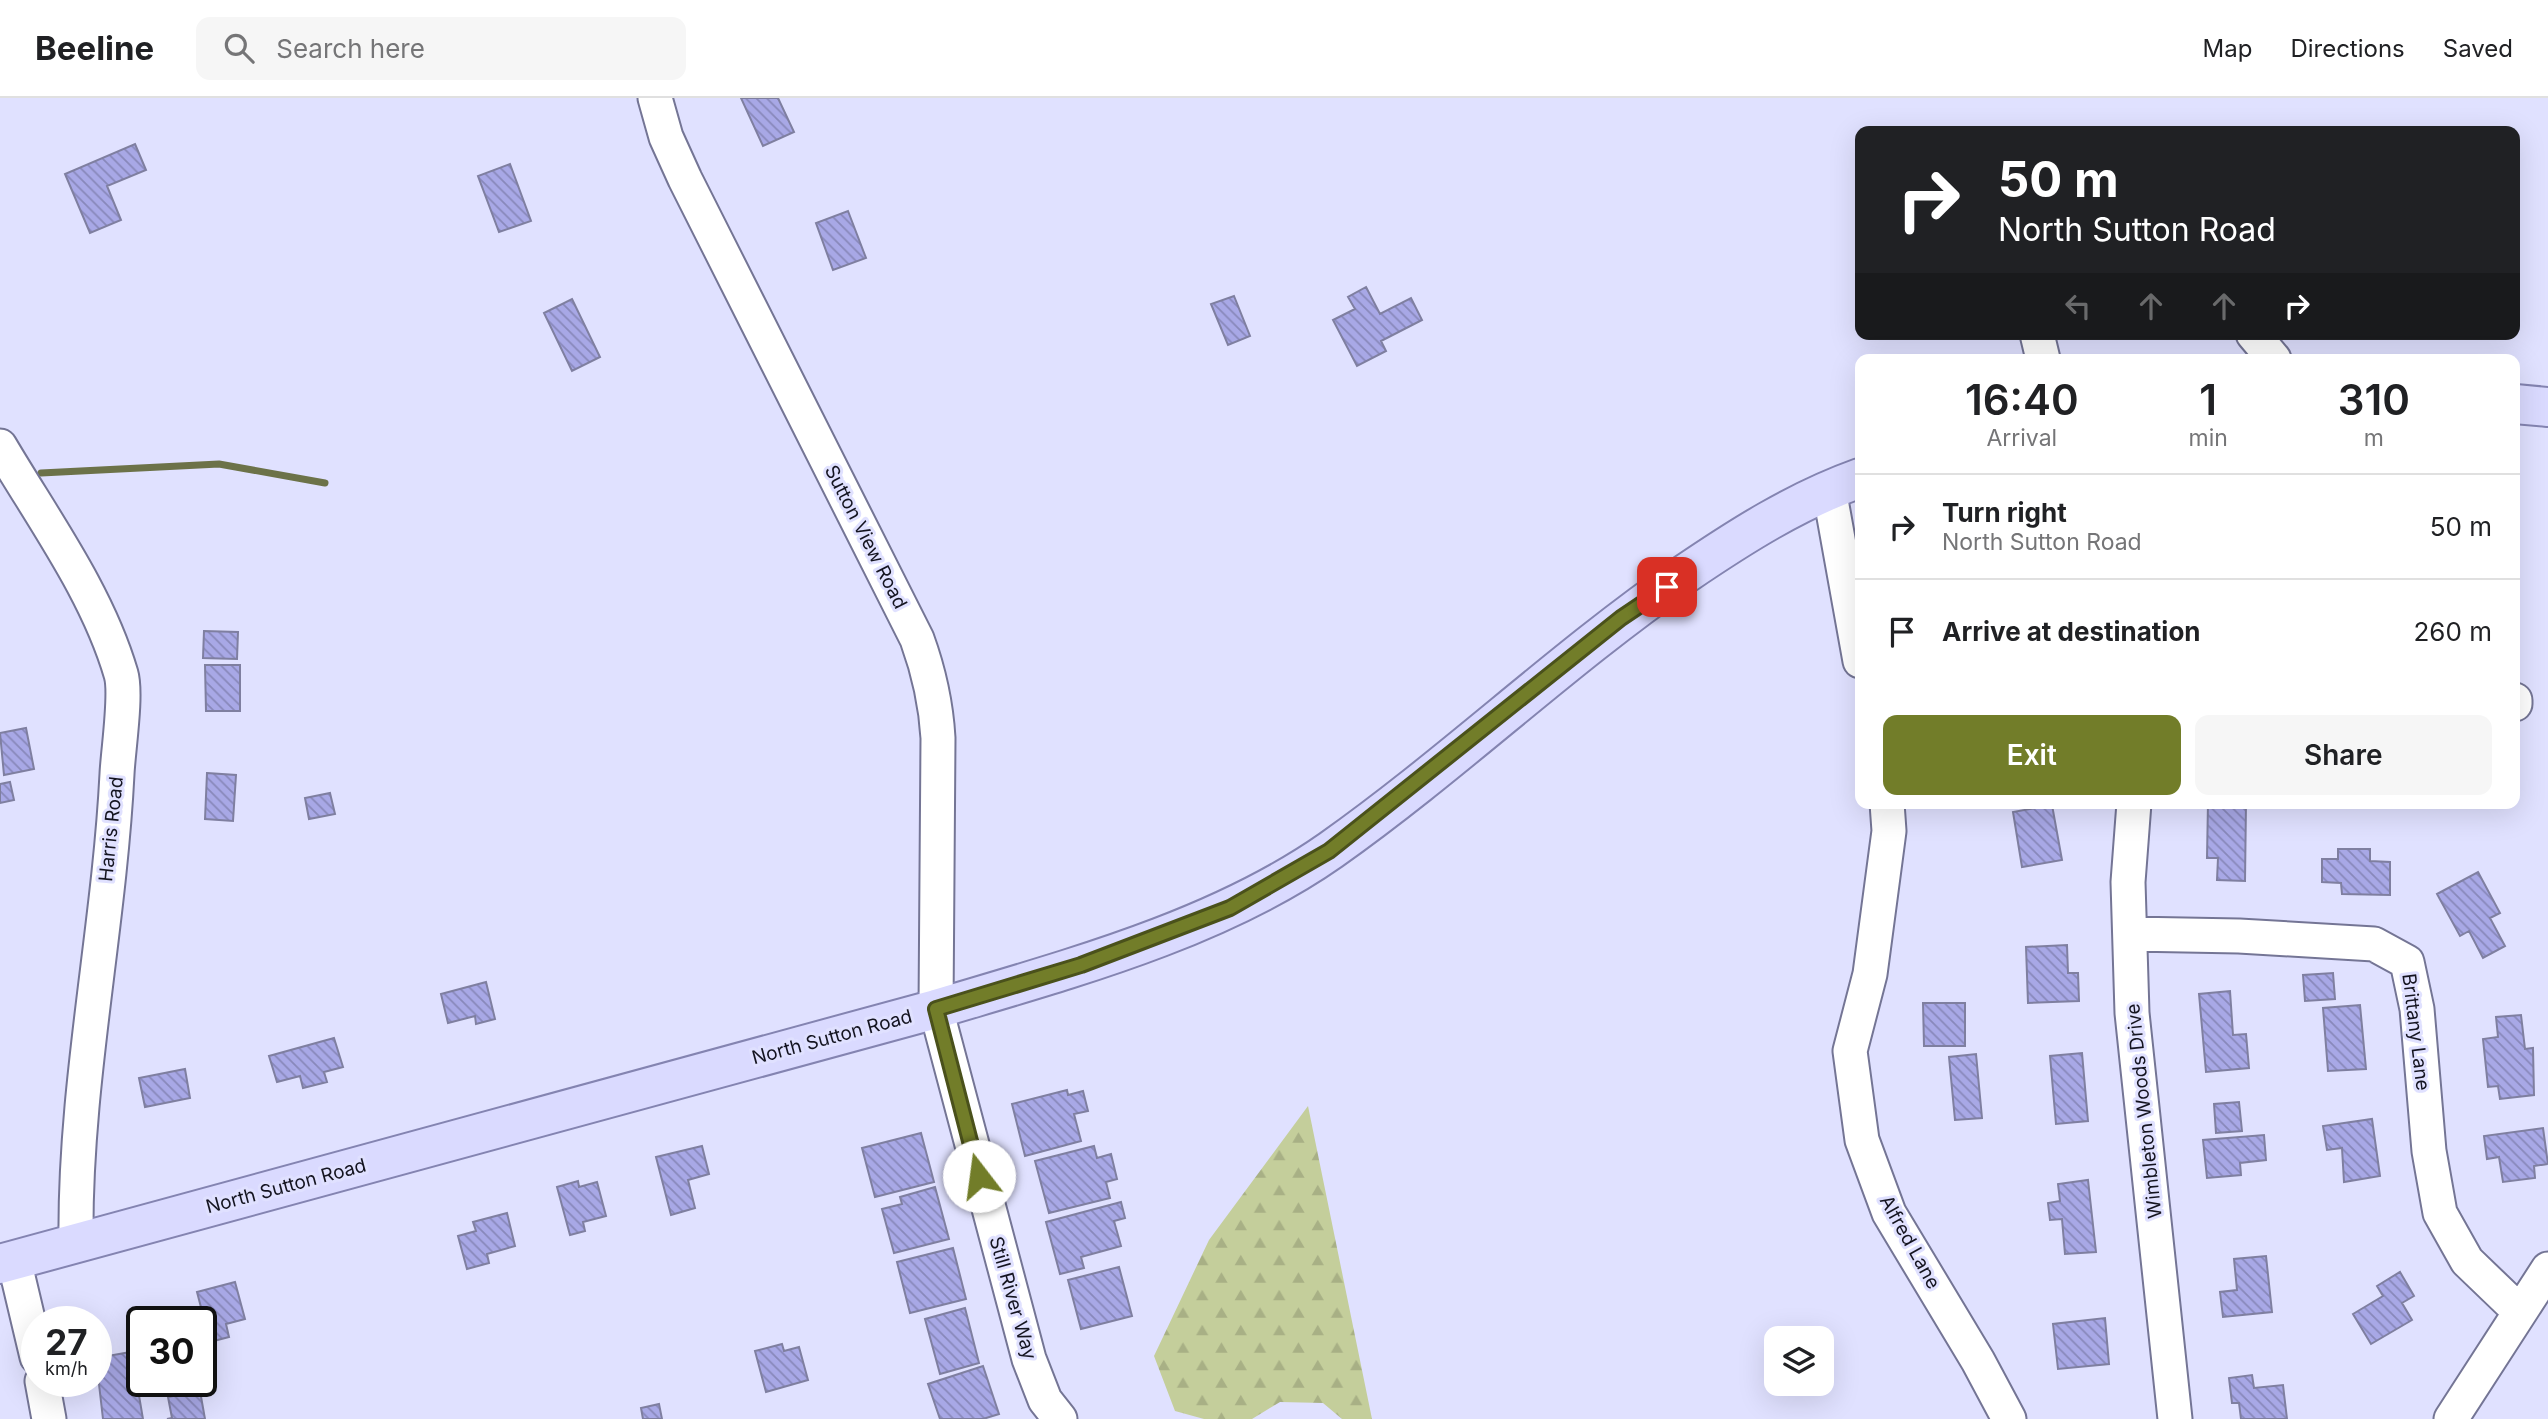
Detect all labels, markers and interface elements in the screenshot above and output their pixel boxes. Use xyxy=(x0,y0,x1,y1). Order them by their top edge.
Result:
search box xyxy=(196,17,686,80)
text: Beeline xyxy=(35,28,154,68)
icon: search xyxy=(220,29,258,67)
text: Search here xyxy=(276,33,425,64)
text: Map xyxy=(2203,34,2252,63)
text: Directions xyxy=(2290,34,2405,63)
text: Saved xyxy=(2443,34,2513,63)
text: 50 m xyxy=(1998,150,2119,209)
icon: right xyxy=(1883,154,1974,245)
text: North Sutton Road xyxy=(1998,210,2276,249)
icon: left xyxy=(2059,287,2097,325)
icon: ahead xyxy=(2132,287,2170,325)
icon: ahead xyxy=(2205,287,2243,325)
icon: right xyxy=(2278,287,2316,325)
text: 16:40 xyxy=(1965,374,2079,425)
text: 1 xyxy=(2199,374,2217,425)
text: 310 xyxy=(2338,374,2410,425)
text: Arrival xyxy=(1986,424,2057,452)
text: min xyxy=(2189,424,2228,452)
text: m xyxy=(2364,424,2384,452)
street label: Sutton View Road xyxy=(820,461,912,613)
text: Turn right xyxy=(1942,497,2067,528)
icon: right xyxy=(1883,508,1921,546)
text: 50 m xyxy=(2430,511,2492,542)
text: North Sutton Road xyxy=(1942,528,2142,556)
pin xyxy=(1637,557,1697,617)
icon: arrive xyxy=(1648,568,1686,606)
icon: arrive xyxy=(1883,613,1921,651)
text: Arrive at destination xyxy=(1942,616,2201,647)
text: 260 m xyxy=(2414,616,2492,647)
button: Exit xyxy=(1883,715,2181,795)
button: Share xyxy=(2195,715,2492,795)
street label: Harris Road xyxy=(94,775,128,883)
street label: Brittany Lane xyxy=(2397,972,2435,1092)
street label: Wimbleton Woods Drive xyxy=(2121,1002,2167,1220)
street label: North Sutton Road xyxy=(749,1005,915,1069)
position arrow xyxy=(942,1139,1016,1213)
street label: North Sutton Road xyxy=(203,1154,369,1218)
street label: Alfred Lane xyxy=(1875,1191,1945,1293)
street label: Still River Way xyxy=(984,1234,1042,1363)
speed limit sign: 30 xyxy=(126,1306,217,1397)
text: 27 xyxy=(45,1321,88,1363)
map controls xyxy=(1764,1326,1834,1396)
button: layers xyxy=(1764,1326,1834,1396)
text: km/h xyxy=(45,1358,88,1379)

